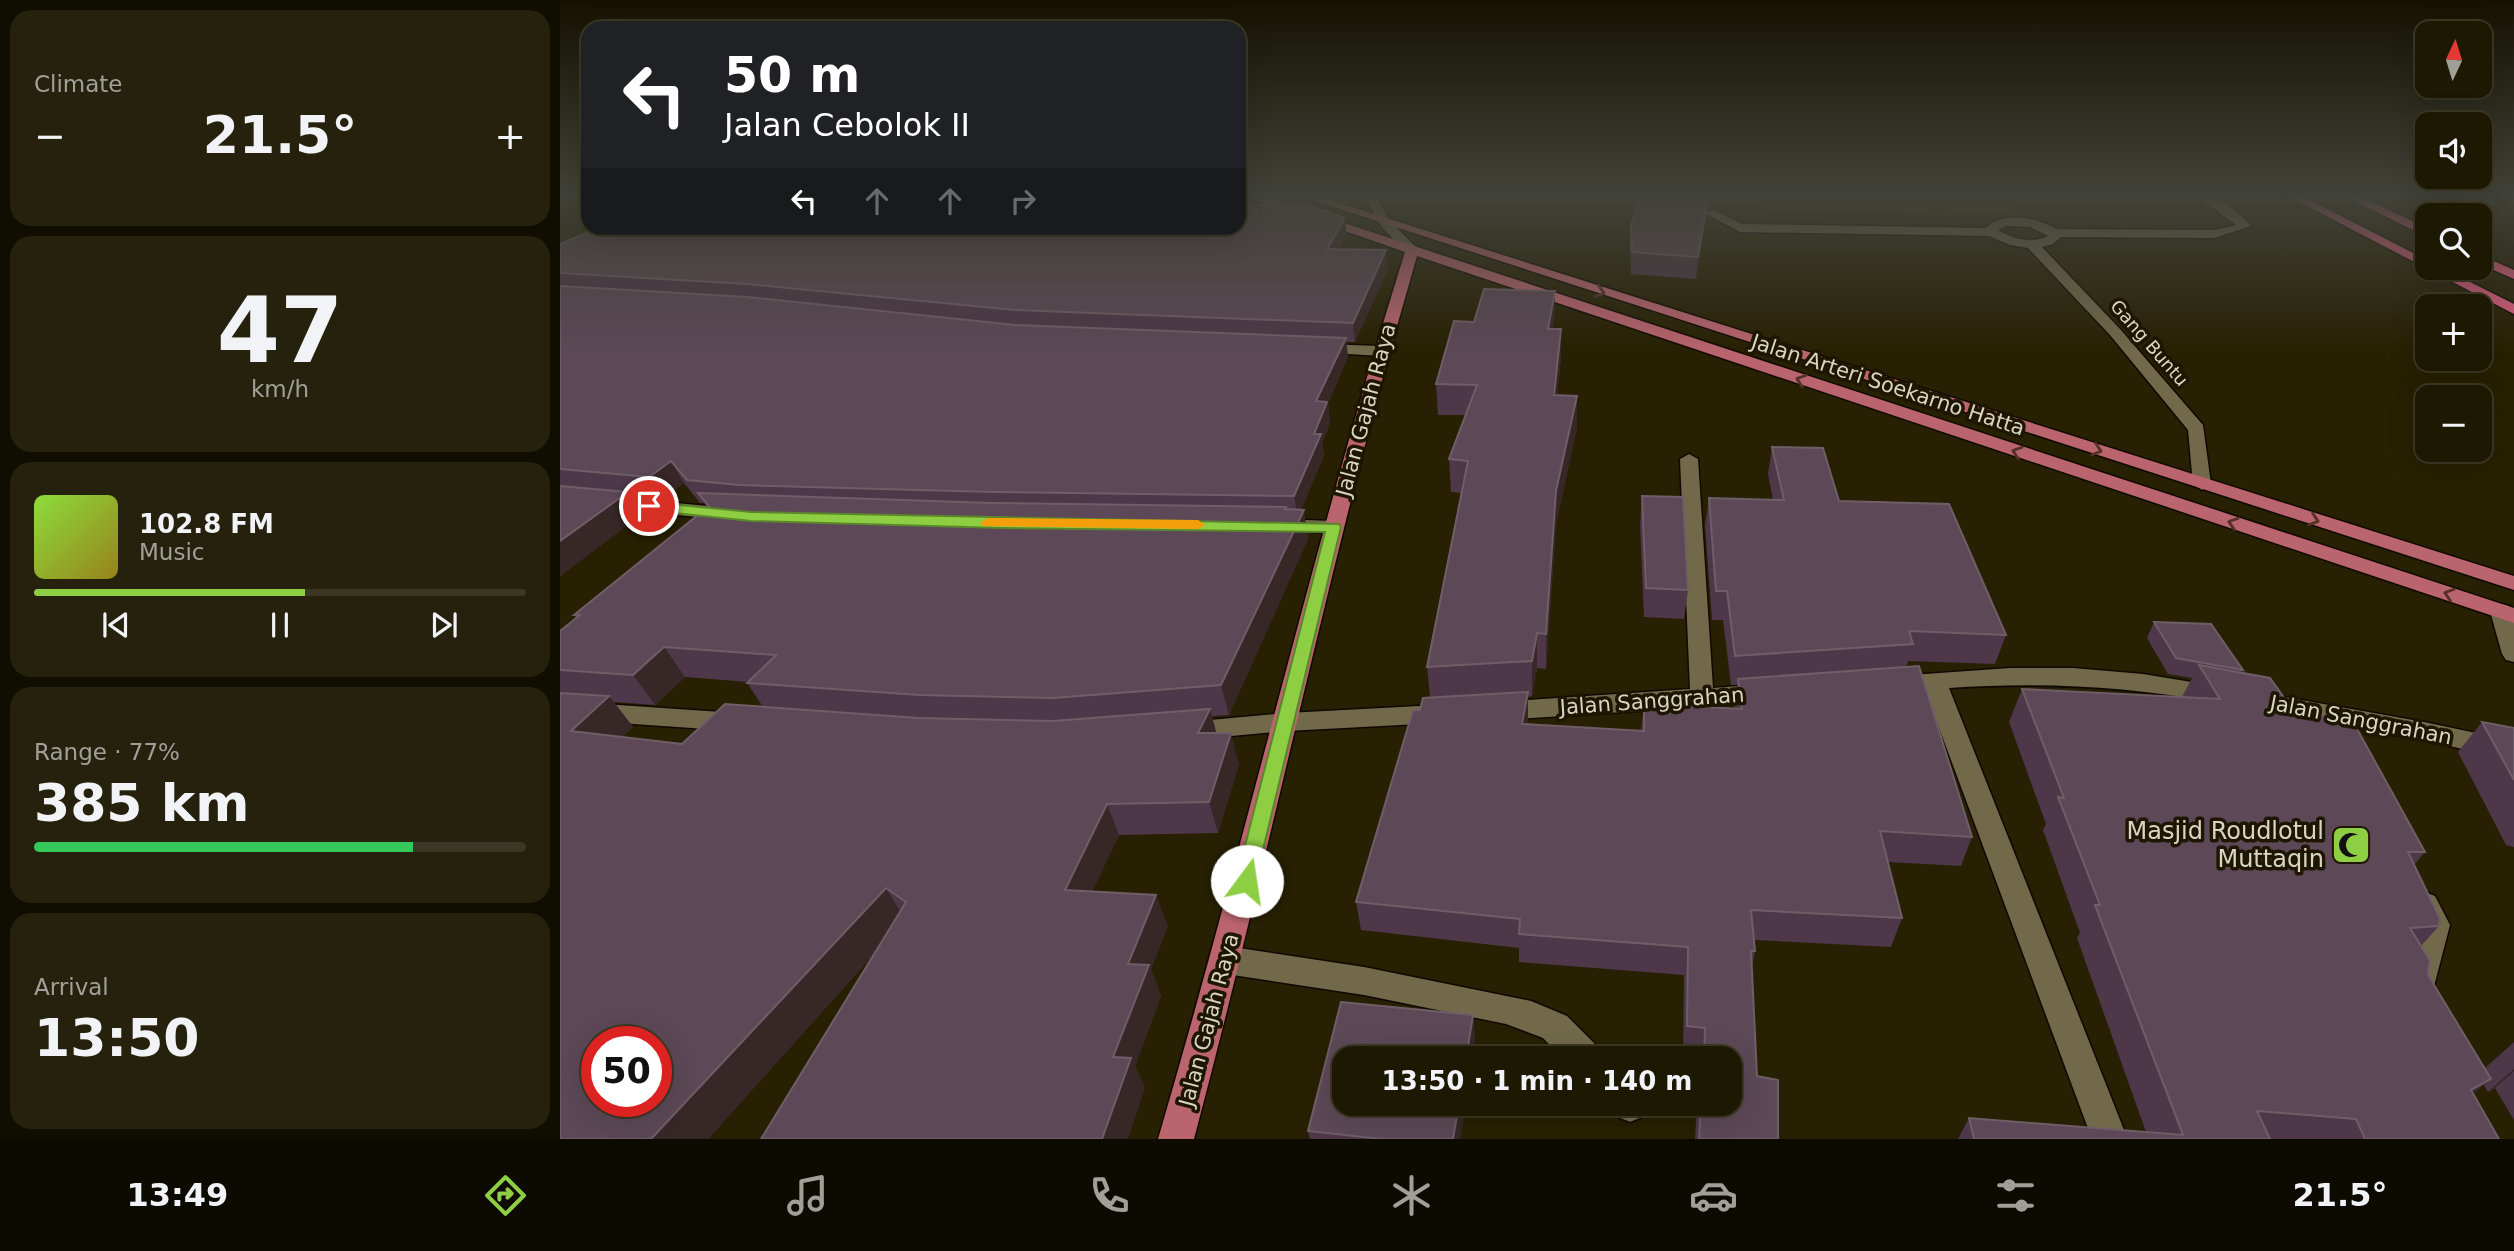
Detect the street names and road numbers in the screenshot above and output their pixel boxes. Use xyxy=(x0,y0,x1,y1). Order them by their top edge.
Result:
street label: Gang Buntu xyxy=(2106,295,2192,390)
street label: Jalan Gajah Raya xyxy=(1331,321,1401,501)
street label: Jalan Arteri Soekarno Hatta xyxy=(1746,329,2028,441)
street label: Jalan Sanggrahan xyxy=(1557,683,1745,720)
street label: Jalan Sanggrahan xyxy=(2266,690,2454,749)
street label: Jalan Gajah Raya xyxy=(1174,931,1244,1111)

